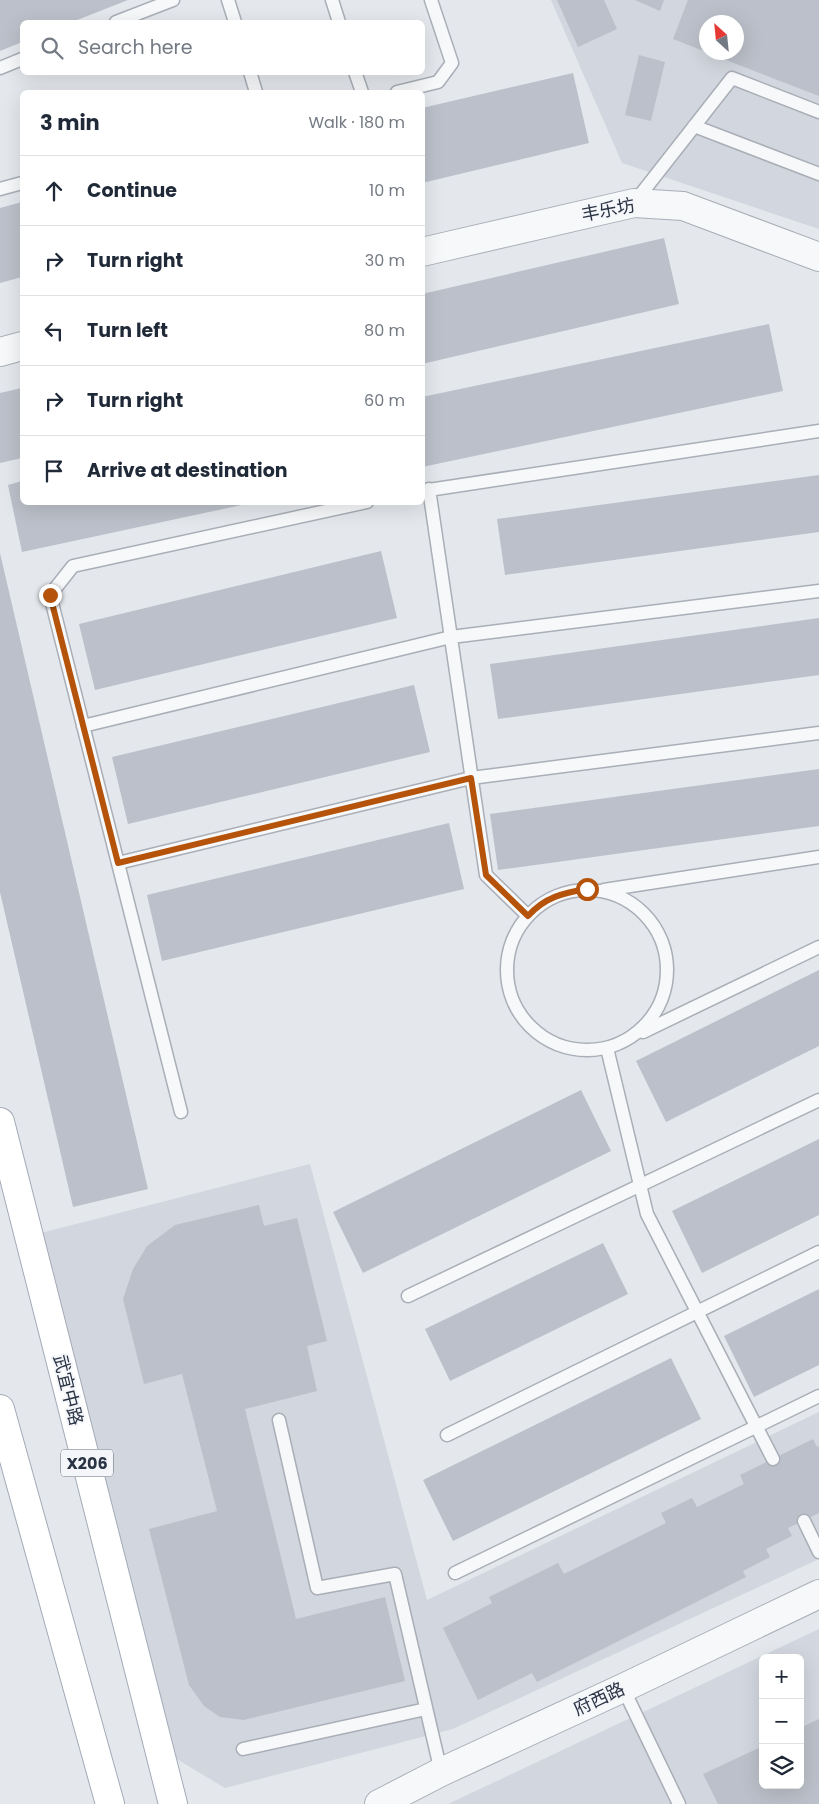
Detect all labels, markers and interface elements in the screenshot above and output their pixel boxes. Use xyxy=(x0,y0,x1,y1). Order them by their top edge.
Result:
north arrow xyxy=(699,15,744,60)
search box xyxy=(20,20,425,75)
icon: search xyxy=(38,34,66,62)
text: Search here xyxy=(78,34,192,61)
text: 3 min xyxy=(40,108,100,137)
text: Walk · 180 m xyxy=(308,111,405,134)
icon: ahead xyxy=(40,177,68,205)
text: Continue xyxy=(87,177,177,204)
text: 10 m xyxy=(369,179,405,202)
street label: 丰乐坊 xyxy=(579,192,637,227)
icon: right xyxy=(40,247,68,275)
text: Turn right xyxy=(87,247,183,274)
text: 30 m xyxy=(365,249,405,272)
icon: left xyxy=(40,317,68,345)
text: Turn left xyxy=(87,317,168,344)
text: 80 m xyxy=(364,319,405,342)
icon: right xyxy=(40,387,68,415)
text: Turn right xyxy=(87,387,183,414)
text: 60 m xyxy=(364,389,405,412)
icon: arrive xyxy=(40,457,68,485)
text: Arrive at destination xyxy=(87,457,288,484)
route end xyxy=(39,584,62,607)
route start xyxy=(576,878,599,901)
street label: 武宜中路 xyxy=(48,1352,89,1428)
road number: X206 xyxy=(61,1450,113,1476)
map controls xyxy=(759,1654,804,1789)
button: + xyxy=(759,1654,804,1699)
street label: 府西路 xyxy=(569,1676,629,1721)
button: − xyxy=(759,1699,804,1744)
button: layers xyxy=(759,1744,804,1789)

